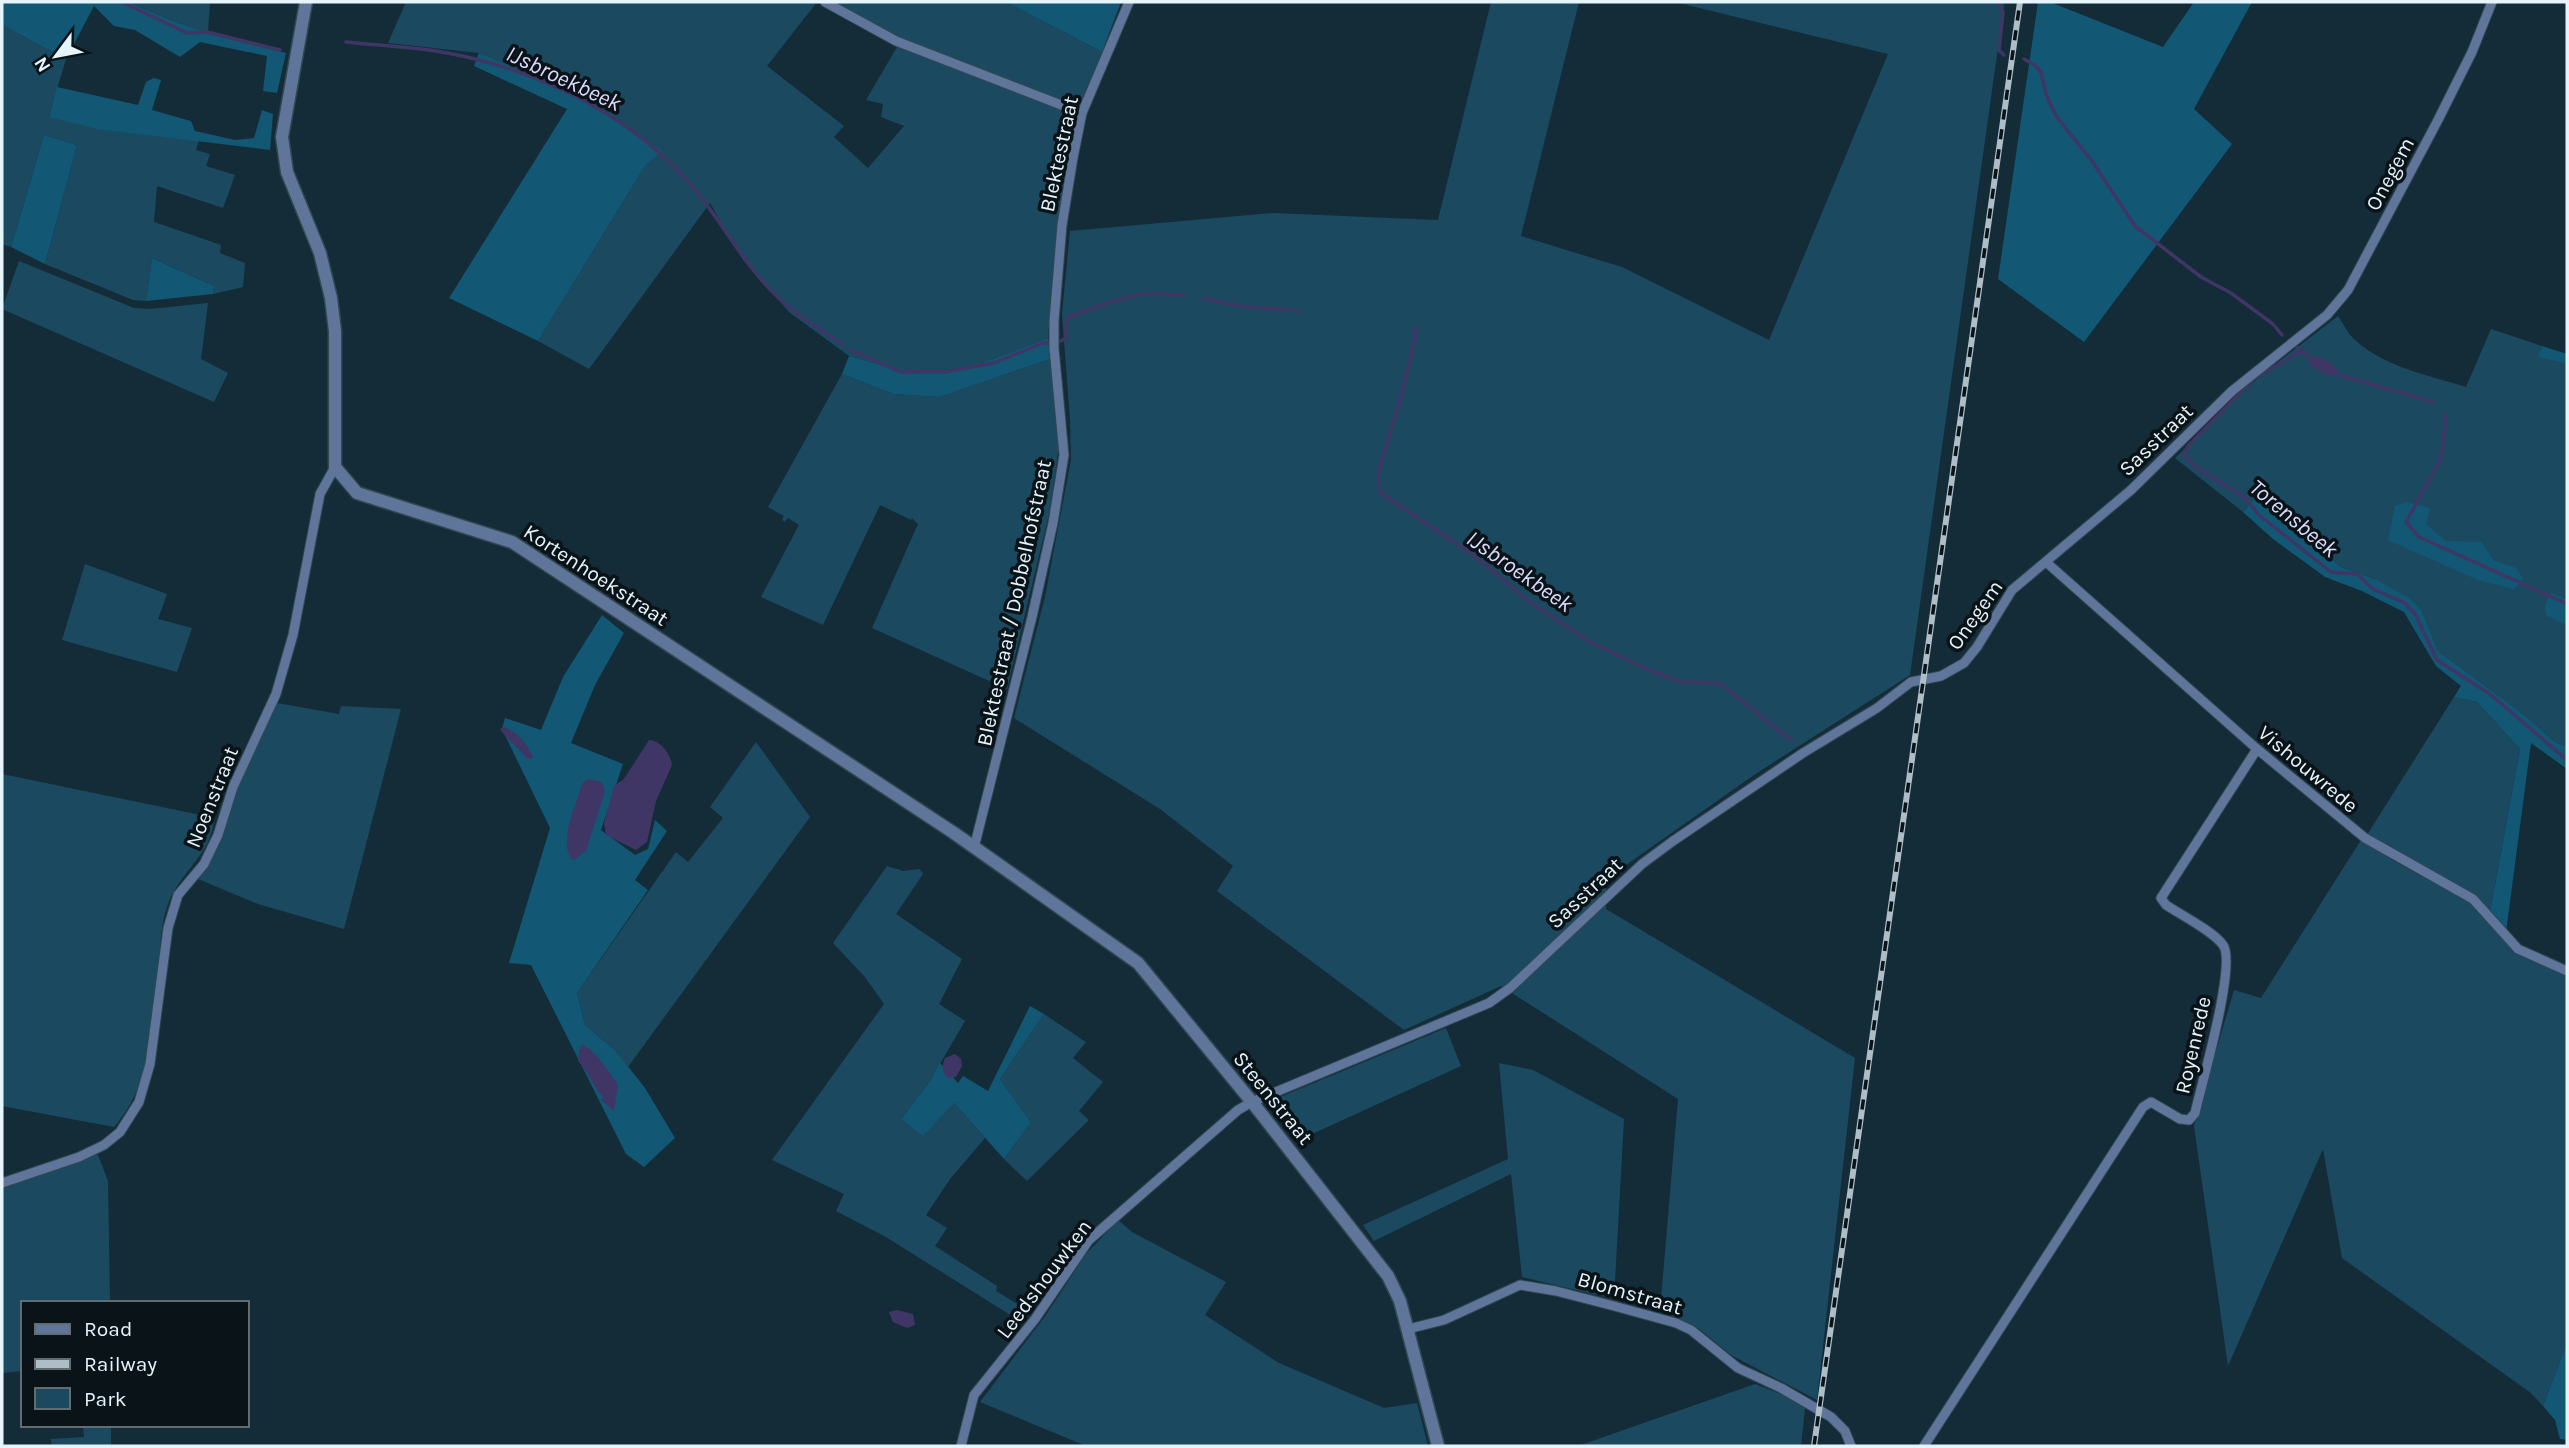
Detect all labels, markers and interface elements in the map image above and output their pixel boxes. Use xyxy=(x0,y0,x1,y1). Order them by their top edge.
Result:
north arrow xyxy=(21,21,91,91)
water label: IJsbroekbeek xyxy=(502,40,626,117)
text: N xyxy=(29,53,55,76)
street label: Blektestraat xyxy=(1035,94,1083,214)
street label: Onegem xyxy=(2361,133,2419,215)
street label: Sasstraat xyxy=(2114,399,2198,481)
street label: Blektestraat / Dobbelhofstraat xyxy=(972,458,1056,748)
water label: Torensbeek xyxy=(2244,474,2344,563)
street label: Kortenhoekstraat xyxy=(519,519,673,631)
water label: IJsbroekbeek xyxy=(1461,525,1578,618)
street label: Onegem xyxy=(1942,576,2008,654)
street label: Vishouwrede xyxy=(2253,720,2363,818)
street label: Noenstraat xyxy=(181,743,243,851)
street label: Sasstraat xyxy=(1543,853,1627,933)
street label: Royenrede xyxy=(2170,994,2216,1096)
street label: Steenstraat xyxy=(1228,1047,1318,1149)
street label: Leedshouwken xyxy=(992,1215,1096,1343)
street label: Blomstraat xyxy=(1575,1267,1685,1319)
legend xyxy=(21,1301,248,1427)
text: Road xyxy=(84,1317,132,1341)
text: Railway xyxy=(84,1352,157,1376)
text: Park xyxy=(84,1387,127,1411)

